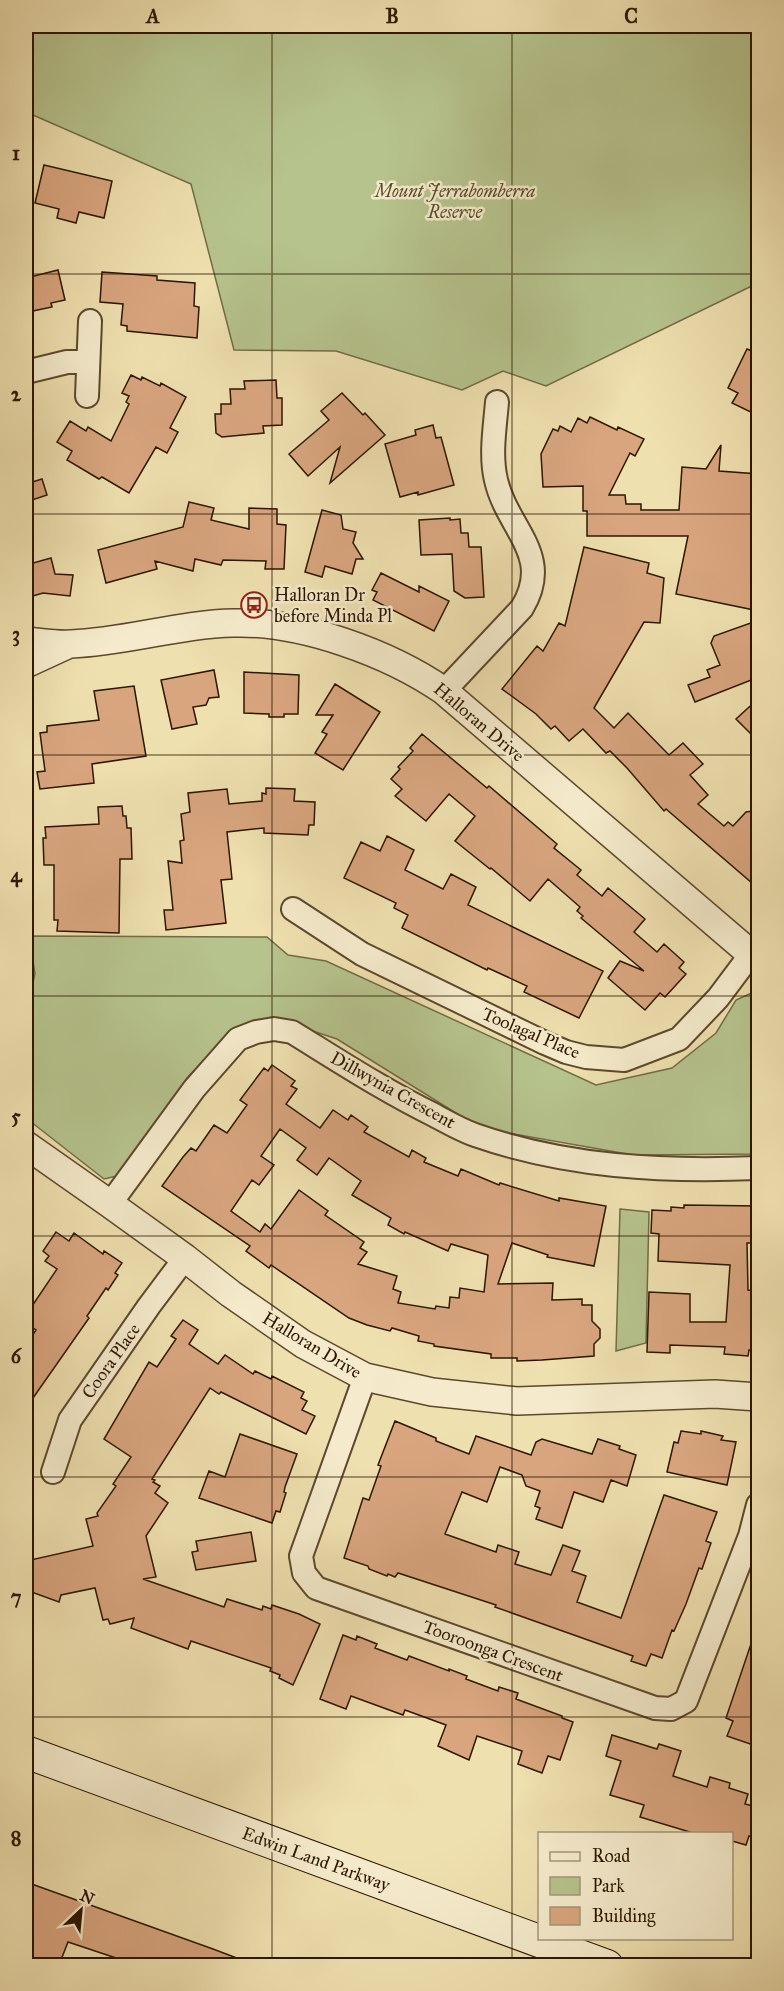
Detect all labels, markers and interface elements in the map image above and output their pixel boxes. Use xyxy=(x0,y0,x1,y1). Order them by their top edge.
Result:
text: A xyxy=(144,4,160,28)
text: B xyxy=(385,4,399,28)
text: C xyxy=(624,4,638,28)
text: 1 xyxy=(12,141,20,165)
park label: Mount Jerrabomberra Reserve xyxy=(373,180,536,223)
text: 2 xyxy=(11,382,22,406)
place label: Halloran Dr before Minda Pl xyxy=(274,584,392,627)
bus stop icon: Halloran Dr before Minda Pl xyxy=(239,590,269,620)
text: 3 xyxy=(12,622,20,647)
street label: Halloran Drive xyxy=(429,678,529,766)
text: 4 xyxy=(10,863,22,888)
street label: Toolagal Place xyxy=(478,1003,583,1064)
street label: Dillwynia Crescent xyxy=(327,1047,460,1134)
text: 5 xyxy=(11,1104,21,1128)
street label: Halloran Drive xyxy=(259,1307,365,1383)
street label: Coora Place xyxy=(77,1319,145,1403)
text: 6 xyxy=(11,1344,23,1368)
text: 7 xyxy=(11,1585,22,1609)
street label: Tooroonga Crescent xyxy=(419,1615,567,1688)
street label: Edwin Land Parkway xyxy=(239,1822,394,1896)
text: 8 xyxy=(11,1826,21,1850)
legend xyxy=(538,1832,733,1940)
text: Road xyxy=(592,1845,630,1867)
text: Park xyxy=(592,1875,625,1897)
north arrow xyxy=(51,1880,111,1940)
text: N xyxy=(77,1885,98,1909)
text: Building xyxy=(592,1905,656,1928)

